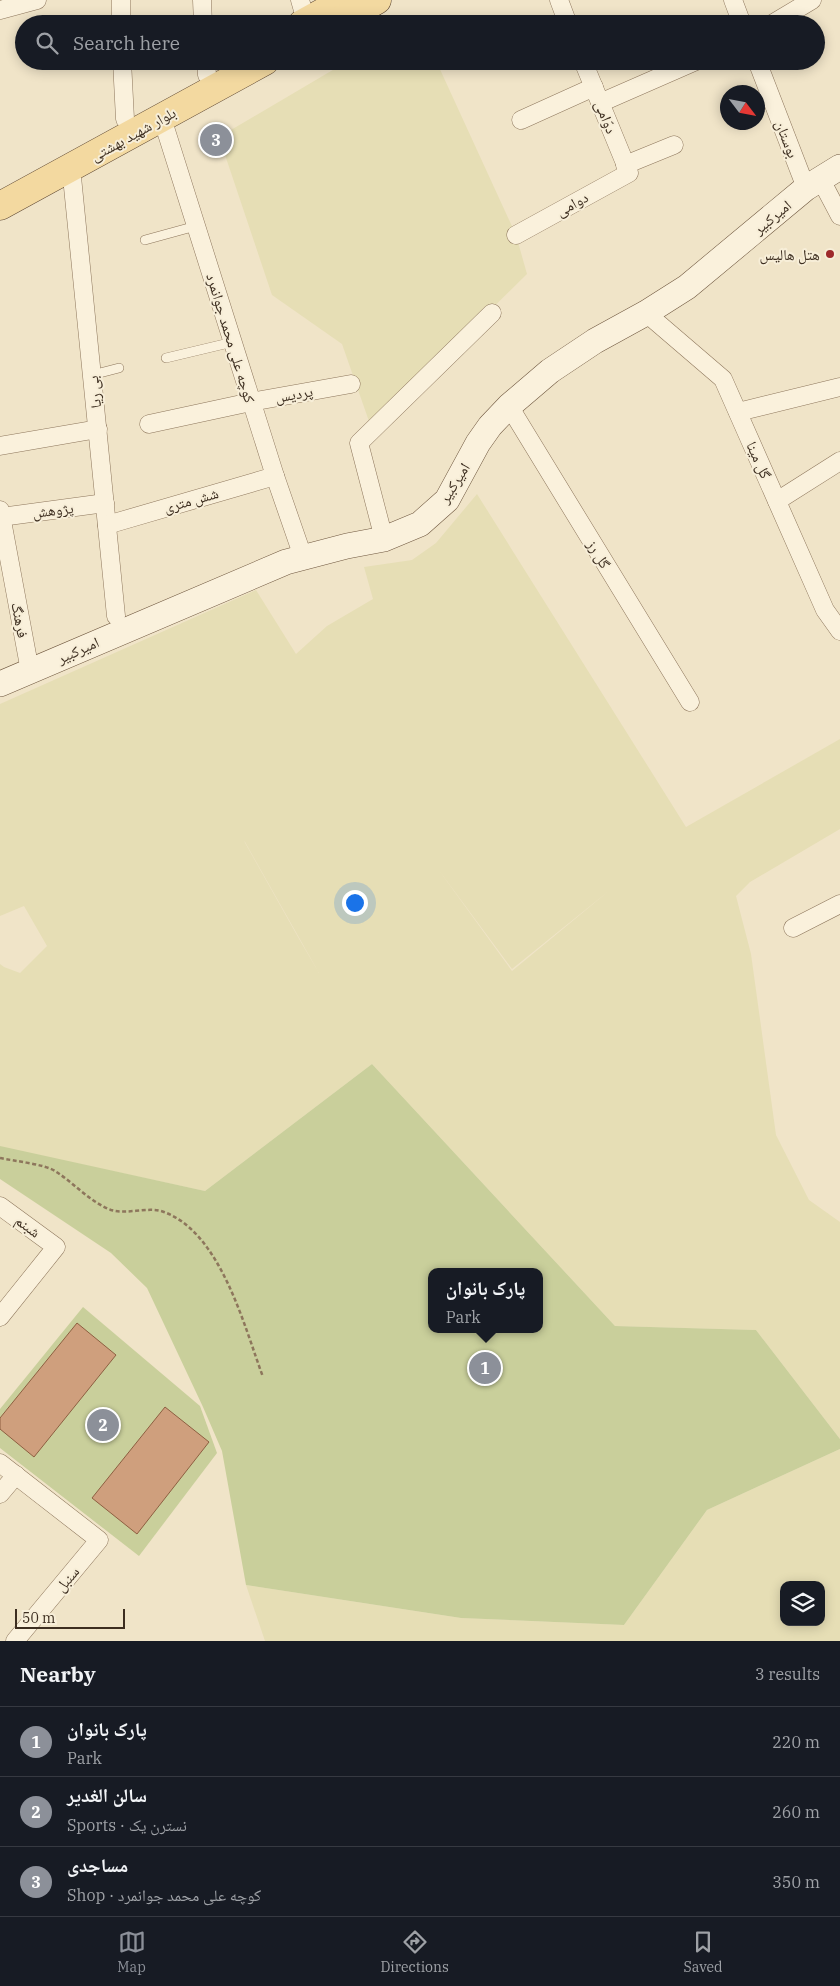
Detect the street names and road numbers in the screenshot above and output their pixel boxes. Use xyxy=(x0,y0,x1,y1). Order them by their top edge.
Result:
street label: دوّامی xyxy=(590,98,621,137)
street label: بلوار شهید بهشتی xyxy=(87,103,180,166)
street label: بوستان xyxy=(770,117,803,161)
street label: دوامی xyxy=(553,187,592,221)
street label: امیرکبیر xyxy=(748,196,795,239)
street label: کوچه علی محمد جوانمرد xyxy=(201,271,260,405)
street label: بی ریا xyxy=(83,375,106,409)
street label: پردیس xyxy=(274,381,314,408)
street label: گل مینا xyxy=(741,438,776,482)
street label: امیرکبیر xyxy=(434,459,474,508)
street label: شش متری xyxy=(161,483,221,518)
street label: پژوهش xyxy=(31,498,75,523)
street label: گل رز xyxy=(582,535,615,573)
street label: فرهنگ xyxy=(7,601,33,639)
street label: امیرکبیر xyxy=(53,632,102,668)
street label: شبنم xyxy=(11,1211,44,1242)
street label: سنبل xyxy=(51,1562,84,1596)

